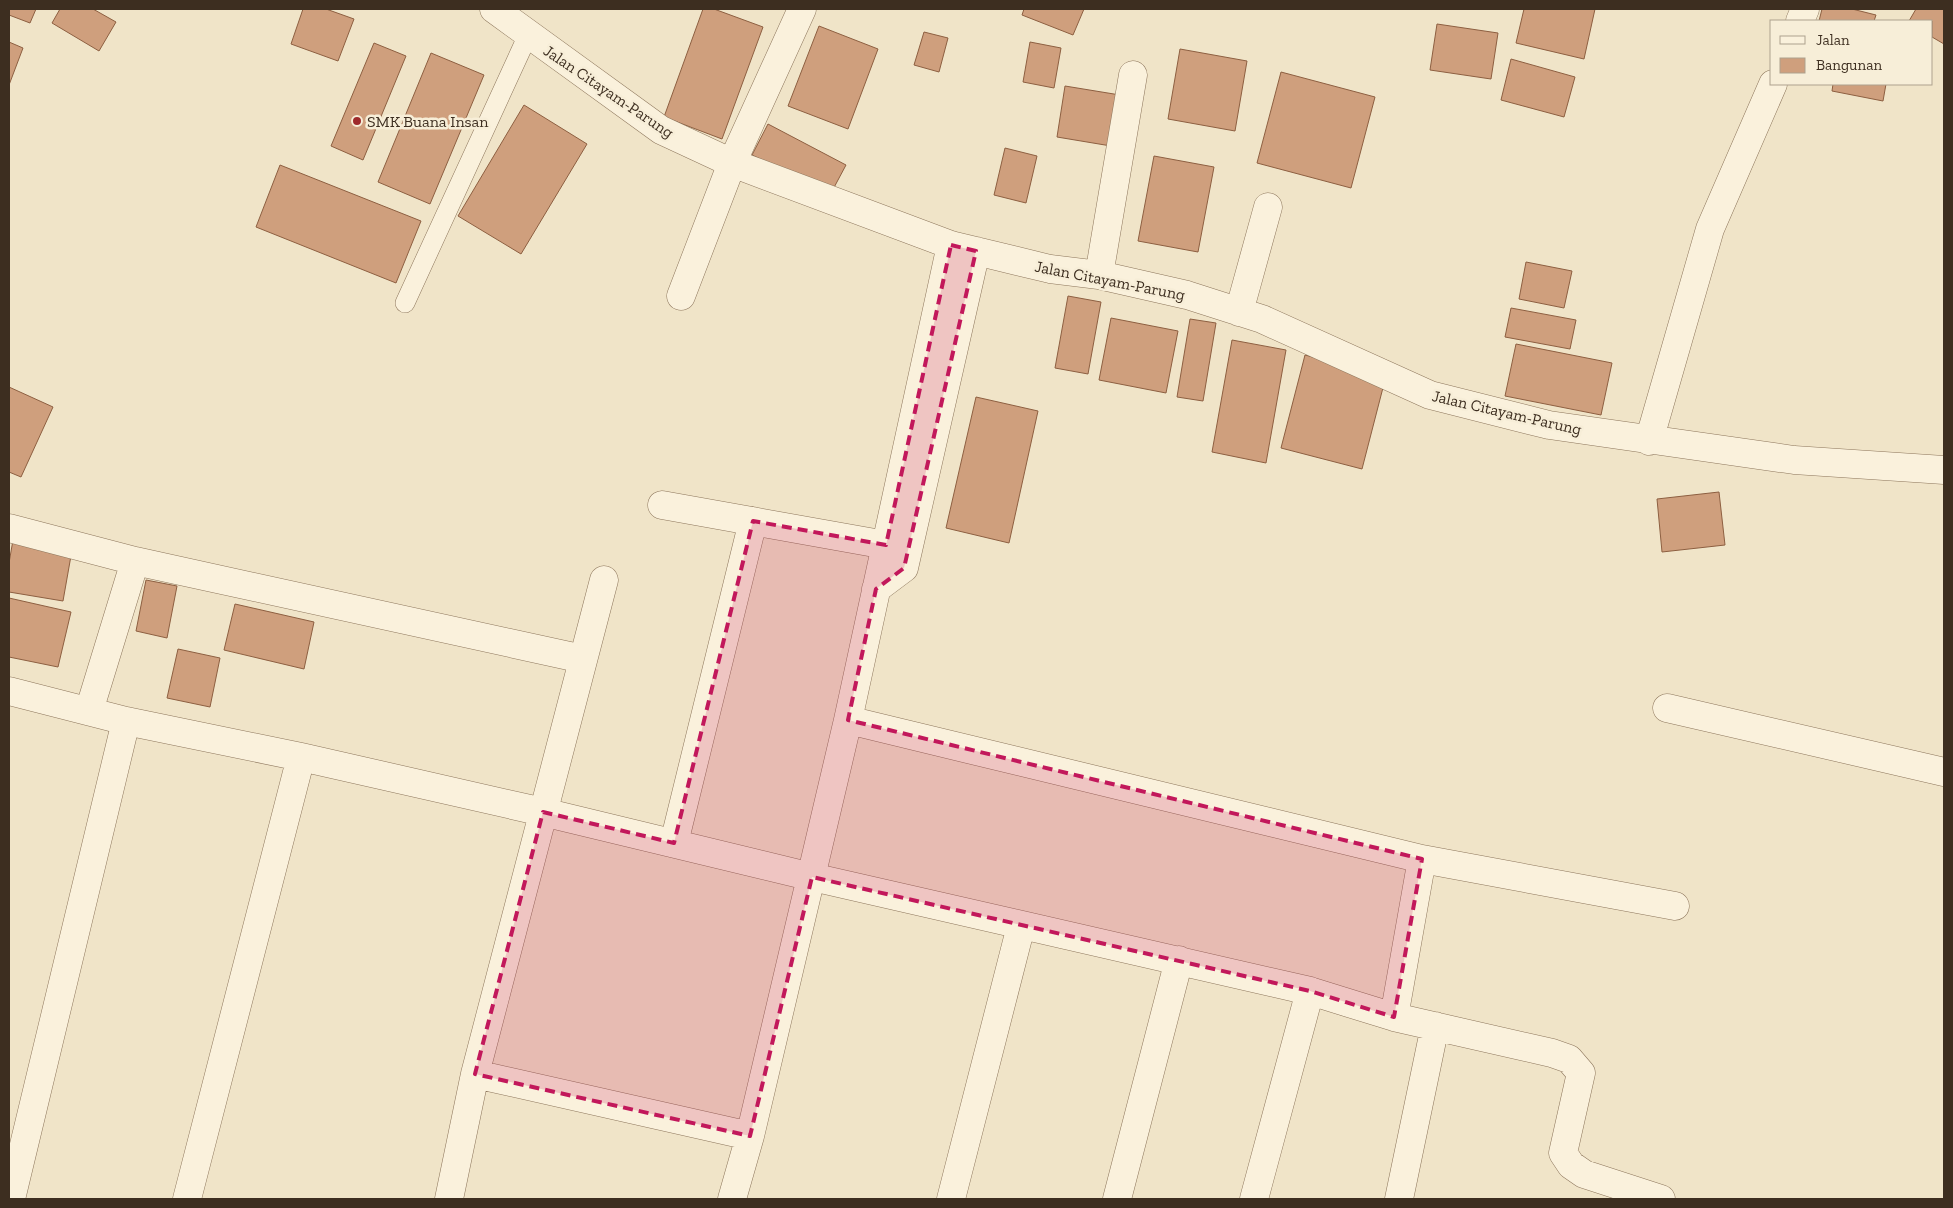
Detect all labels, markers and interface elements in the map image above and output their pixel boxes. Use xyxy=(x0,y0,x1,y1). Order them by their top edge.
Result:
legend xyxy=(1770,20,1933,85)
text: Jalan xyxy=(1816,31,1850,49)
street label: Jalan Citayam-Parung xyxy=(540,41,677,142)
text: Bangunan xyxy=(1816,56,1882,74)
place label: SMK Buana Insan xyxy=(367,112,489,131)
marker: SMK Buana Insan xyxy=(351,115,363,127)
street label: Jalan Citayam-Parung xyxy=(1033,257,1187,304)
street label: Jalan Citayam-Parung xyxy=(1430,386,1584,439)

